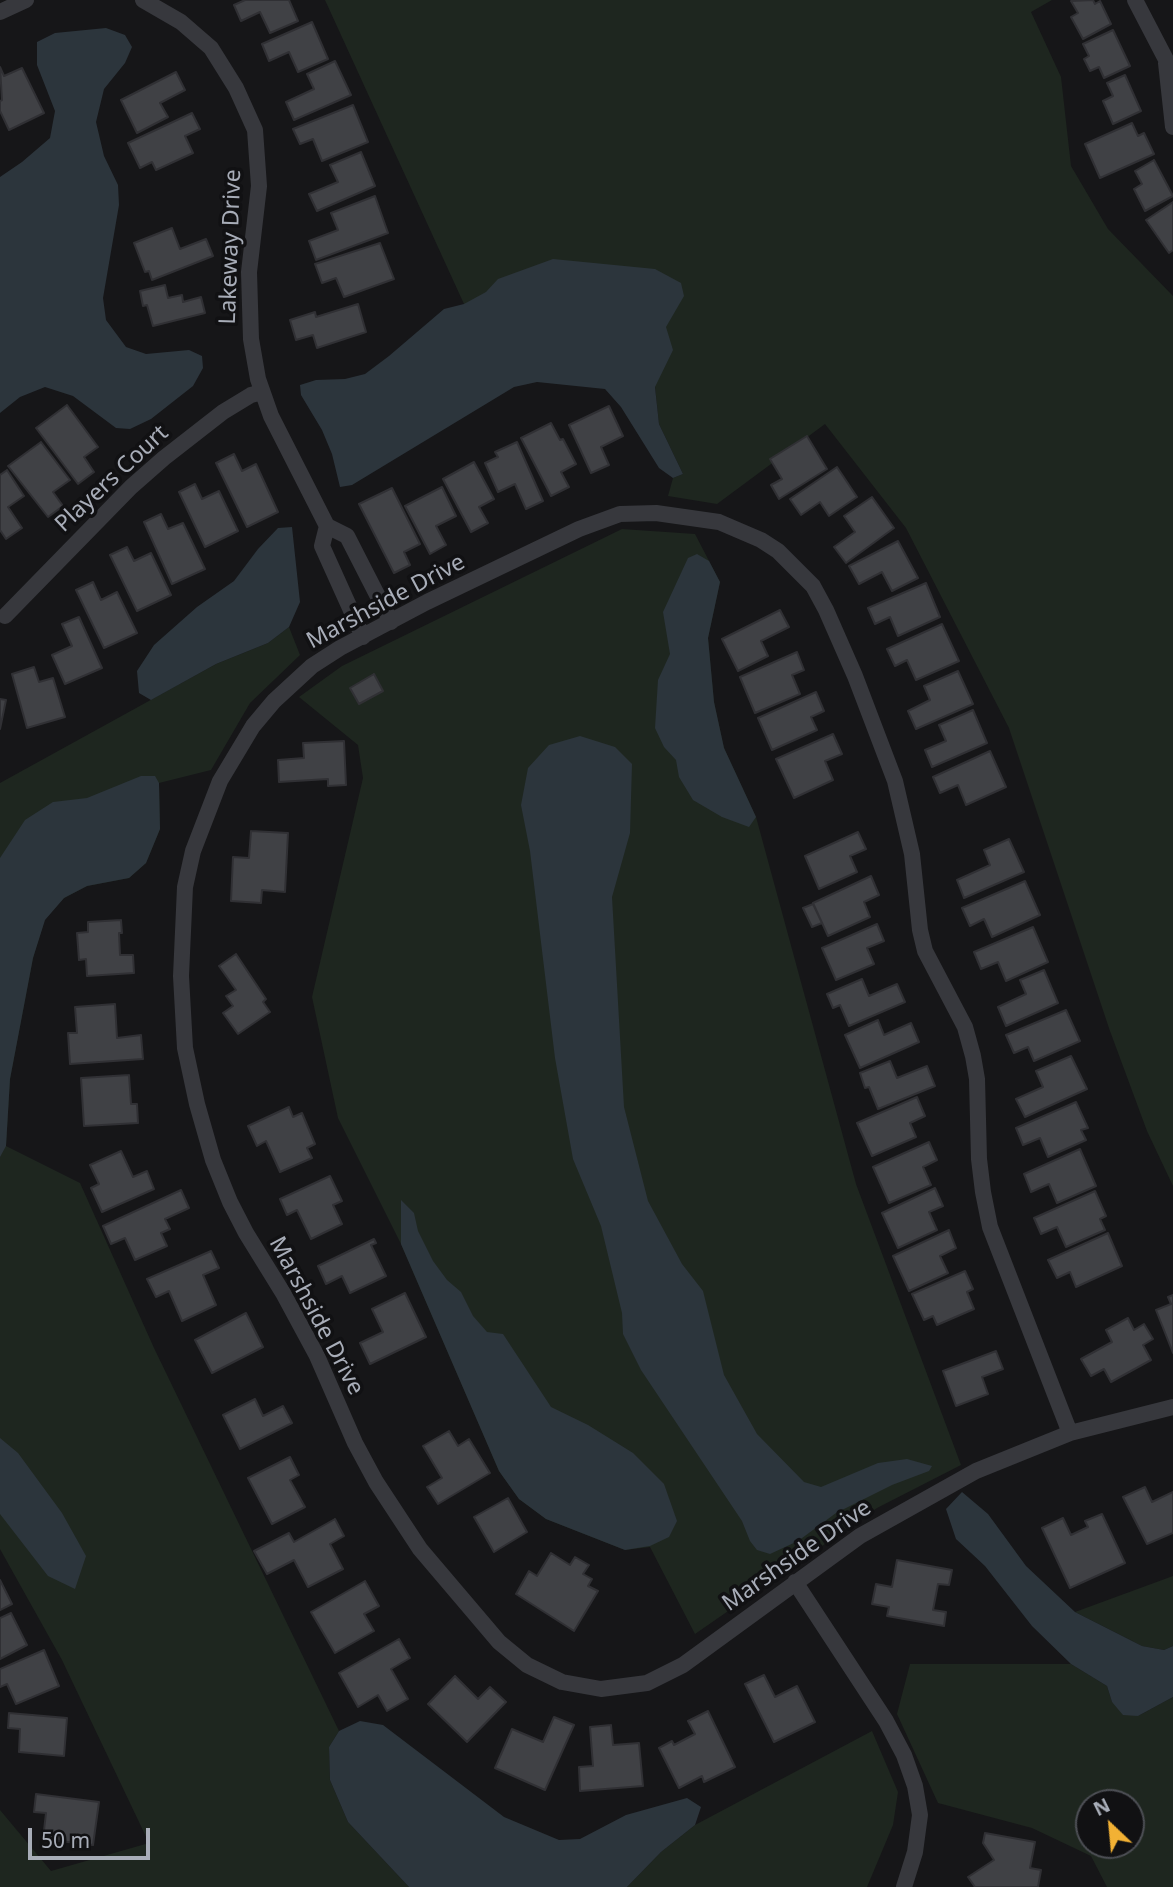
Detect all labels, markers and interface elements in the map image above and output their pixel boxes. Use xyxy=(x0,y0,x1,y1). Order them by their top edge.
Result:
street label: Lakeway Drive xyxy=(214,169,248,325)
street label: Players Court xyxy=(50,420,174,538)
street label: Marshside Drive xyxy=(302,549,470,655)
street label: Marshside Drive xyxy=(263,1232,369,1400)
street label: Marshside Drive xyxy=(717,1494,877,1618)
north arrow xyxy=(1075,1789,1145,1859)
text: N xyxy=(1089,1792,1114,1822)
scale bar xyxy=(32,1814,154,1858)
text: 50 m xyxy=(41,1826,90,1854)

